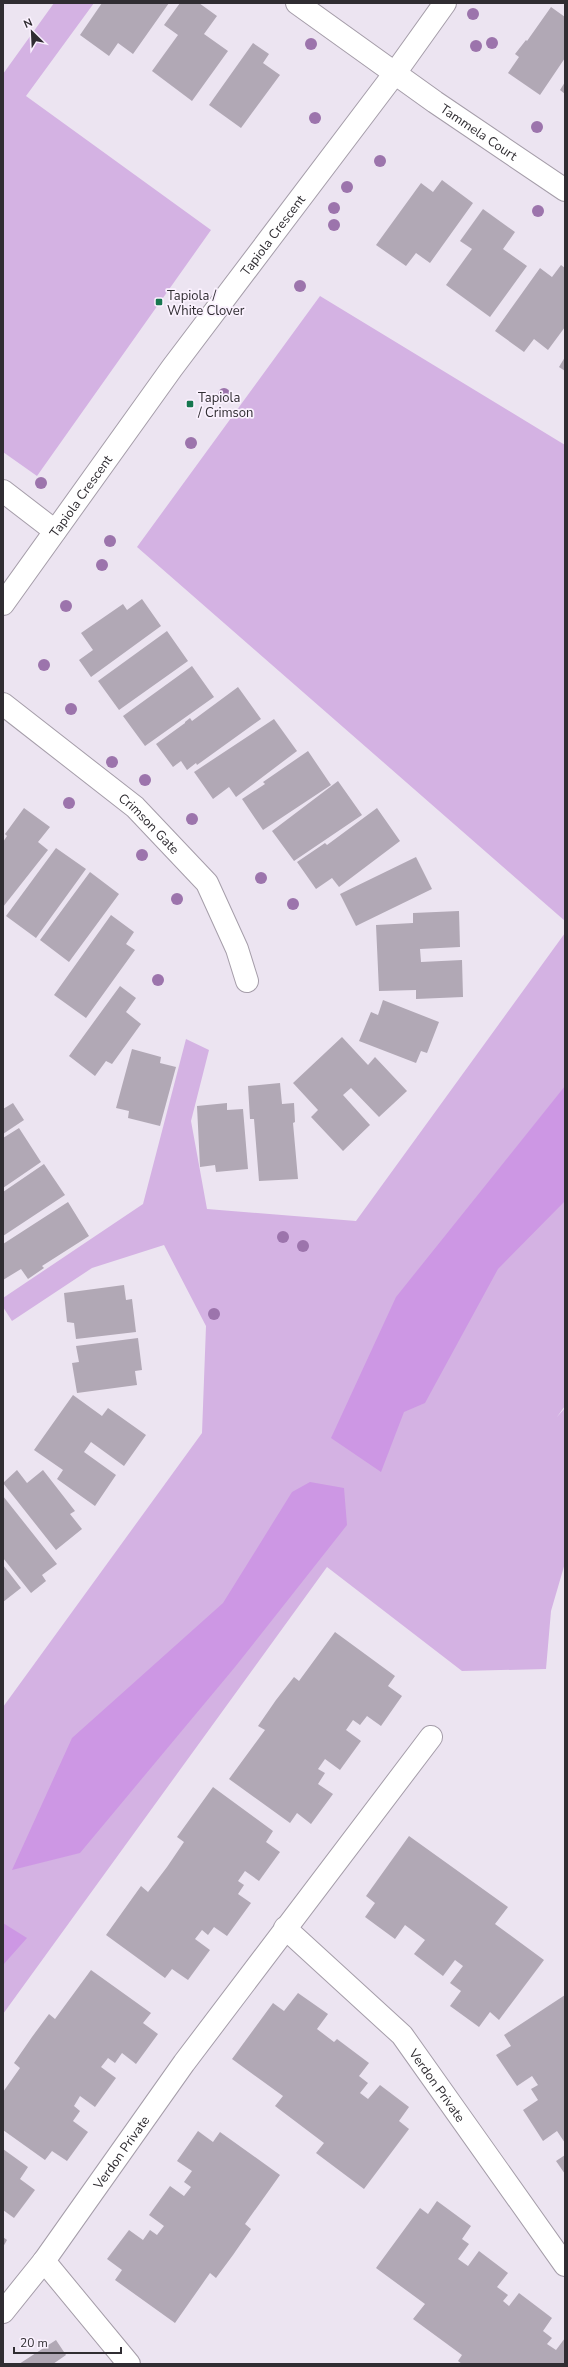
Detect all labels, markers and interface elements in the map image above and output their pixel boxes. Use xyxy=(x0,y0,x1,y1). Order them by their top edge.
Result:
north arrow xyxy=(12,12,52,52)
text: N xyxy=(21,15,35,32)
street label: Tammela Court xyxy=(436,100,521,165)
street label: Tapiola Crescent xyxy=(237,191,310,280)
place label: Tapiola / White Clover xyxy=(167,287,245,320)
marker: Tapiola / White Clover xyxy=(154,297,164,307)
place label: Tapiola / Crimson xyxy=(197,389,253,422)
marker: Tapiola / Crimson xyxy=(185,399,195,409)
street label: Tapiola Crescent xyxy=(46,451,117,541)
street label: Crimson Gate xyxy=(114,789,183,858)
street label: Verdon Private xyxy=(404,2045,469,2126)
street label: Verdon Private xyxy=(89,2112,154,2194)
scale bar xyxy=(14,2329,121,2355)
text: 20 m xyxy=(20,2335,48,2351)

